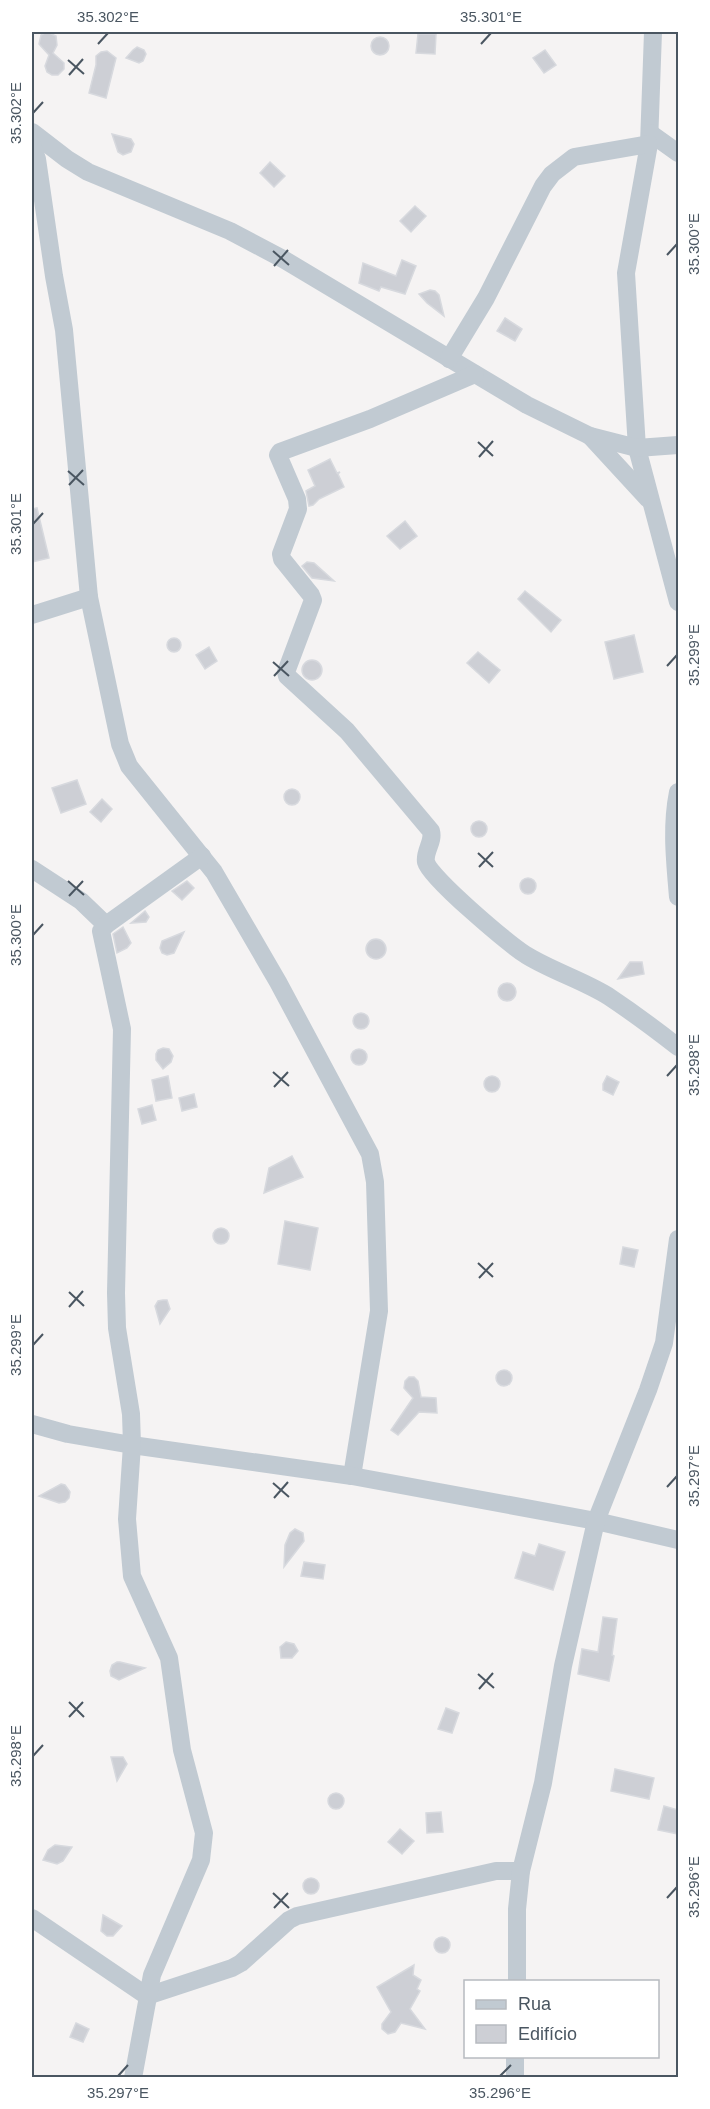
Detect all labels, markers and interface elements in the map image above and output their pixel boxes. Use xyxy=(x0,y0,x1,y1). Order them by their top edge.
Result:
text: 35.302°E xyxy=(77,8,139,25)
text: 35.301°E xyxy=(460,8,522,25)
text: 35.302°E xyxy=(7,82,24,144)
text: 35.300°E xyxy=(685,213,702,275)
text: 35.301°E xyxy=(7,493,24,555)
text: 35.299°E xyxy=(685,624,702,686)
text: 35.300°E xyxy=(7,904,24,966)
text: 35.298°E xyxy=(685,1034,702,1096)
text: 35.299°E xyxy=(7,1314,24,1376)
text: 35.297°E xyxy=(685,1445,702,1507)
text: 35.298°E xyxy=(7,1725,24,1787)
text: 35.296°E xyxy=(685,1856,702,1918)
legend xyxy=(464,1980,659,2058)
text: Rua xyxy=(518,1994,552,2014)
text: Edifício xyxy=(518,2024,577,2044)
text: 35.297°E xyxy=(87,2084,149,2101)
text: 35.296°E xyxy=(469,2084,531,2101)

